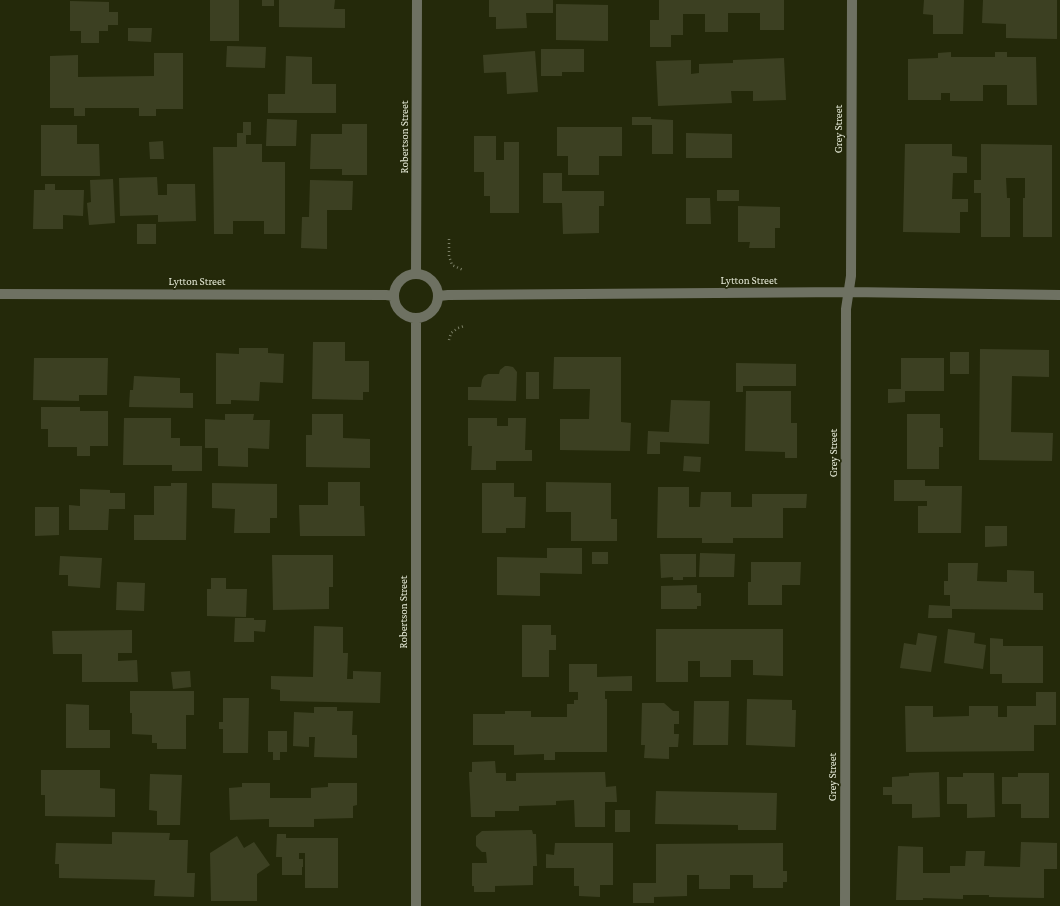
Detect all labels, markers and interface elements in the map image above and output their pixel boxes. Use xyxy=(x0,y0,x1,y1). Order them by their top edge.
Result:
street label: Robertson Street xyxy=(398,101,412,173)
street label: Grey Street xyxy=(832,105,846,153)
street label: Lytton Street xyxy=(721,274,777,288)
street label: Lytton Street xyxy=(169,275,225,289)
street label: Grey Street xyxy=(827,429,841,477)
street label: Robertson Street xyxy=(397,576,411,648)
street label: Grey Street xyxy=(826,753,840,801)

